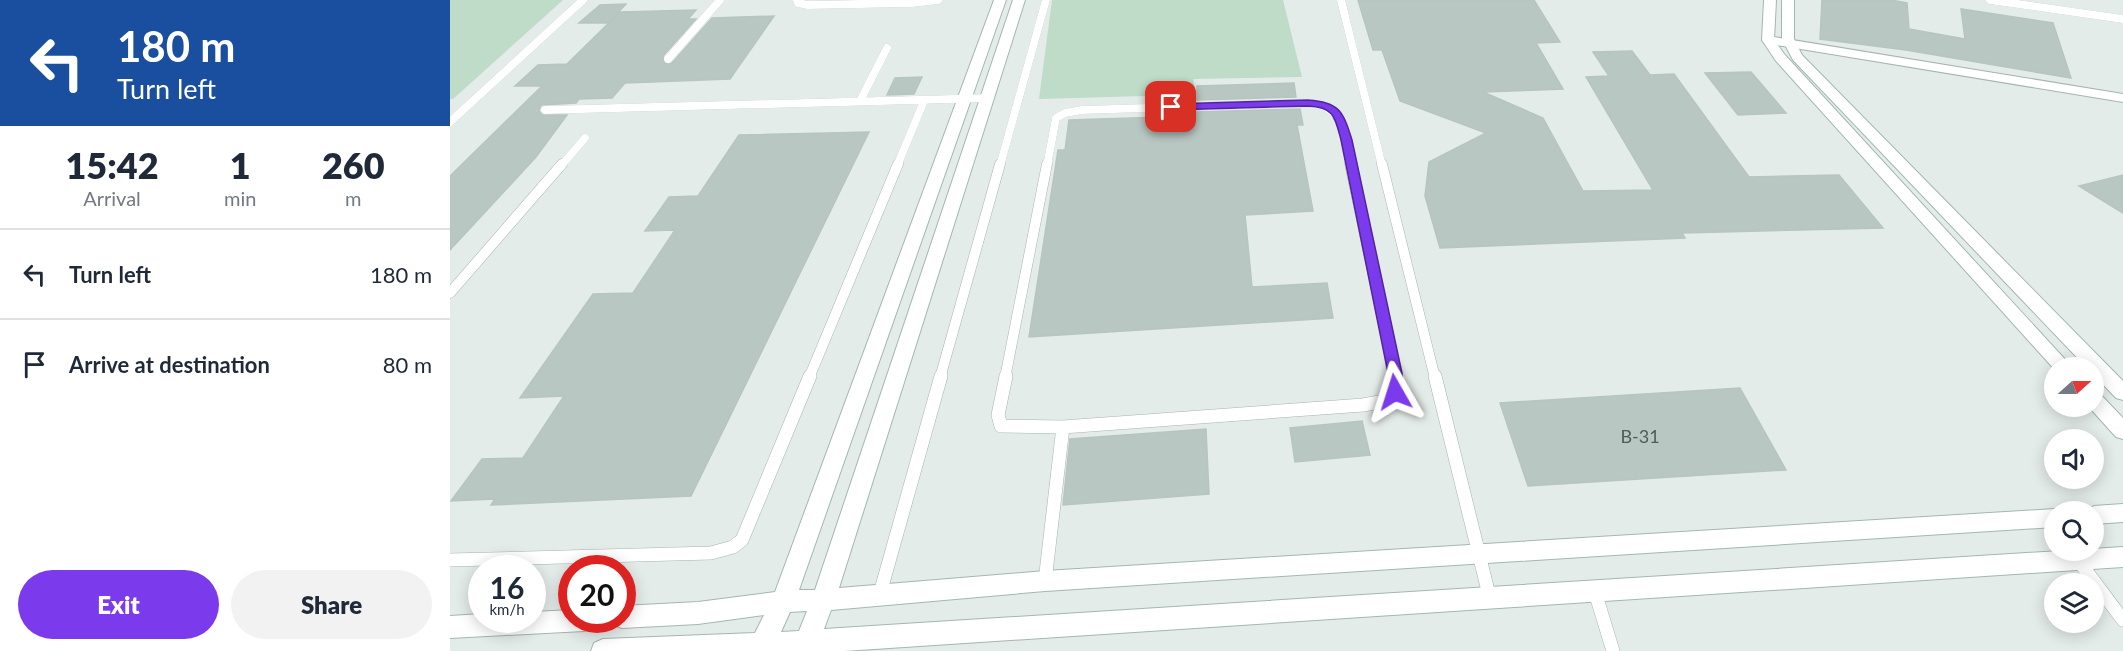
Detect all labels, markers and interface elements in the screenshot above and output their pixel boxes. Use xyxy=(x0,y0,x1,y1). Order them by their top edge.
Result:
text: 180 m xyxy=(117,21,235,71)
icon: left xyxy=(18,24,96,102)
text: Turn left xyxy=(117,72,216,105)
pin xyxy=(1145,81,1196,132)
icon: arrive xyxy=(1154,90,1187,123)
text: 15:42 xyxy=(65,143,159,187)
text: 1 xyxy=(230,143,251,187)
text: 260 xyxy=(322,143,385,187)
text: Arrival xyxy=(83,186,141,210)
text: min xyxy=(224,186,256,210)
text: m xyxy=(345,186,361,210)
icon: left xyxy=(18,258,51,291)
text: Turn left xyxy=(69,261,151,288)
text: 180 m xyxy=(370,261,432,288)
icon: arrive xyxy=(18,348,51,381)
text: Arrive at destination xyxy=(69,351,270,378)
text: 80 m xyxy=(383,351,432,378)
north arrow xyxy=(2044,357,2104,417)
map controls xyxy=(2044,357,2104,633)
position arrow xyxy=(1363,360,1427,424)
house number: B-31 xyxy=(1620,425,1660,447)
button: sound xyxy=(2044,429,2104,489)
button: search xyxy=(2044,501,2104,561)
speed limit sign: 20 xyxy=(558,555,636,633)
text: 16 xyxy=(490,569,524,605)
button: Exit xyxy=(18,570,219,639)
button: Share xyxy=(231,570,432,639)
button: layers xyxy=(2044,573,2104,633)
text: km/h xyxy=(489,600,525,618)

